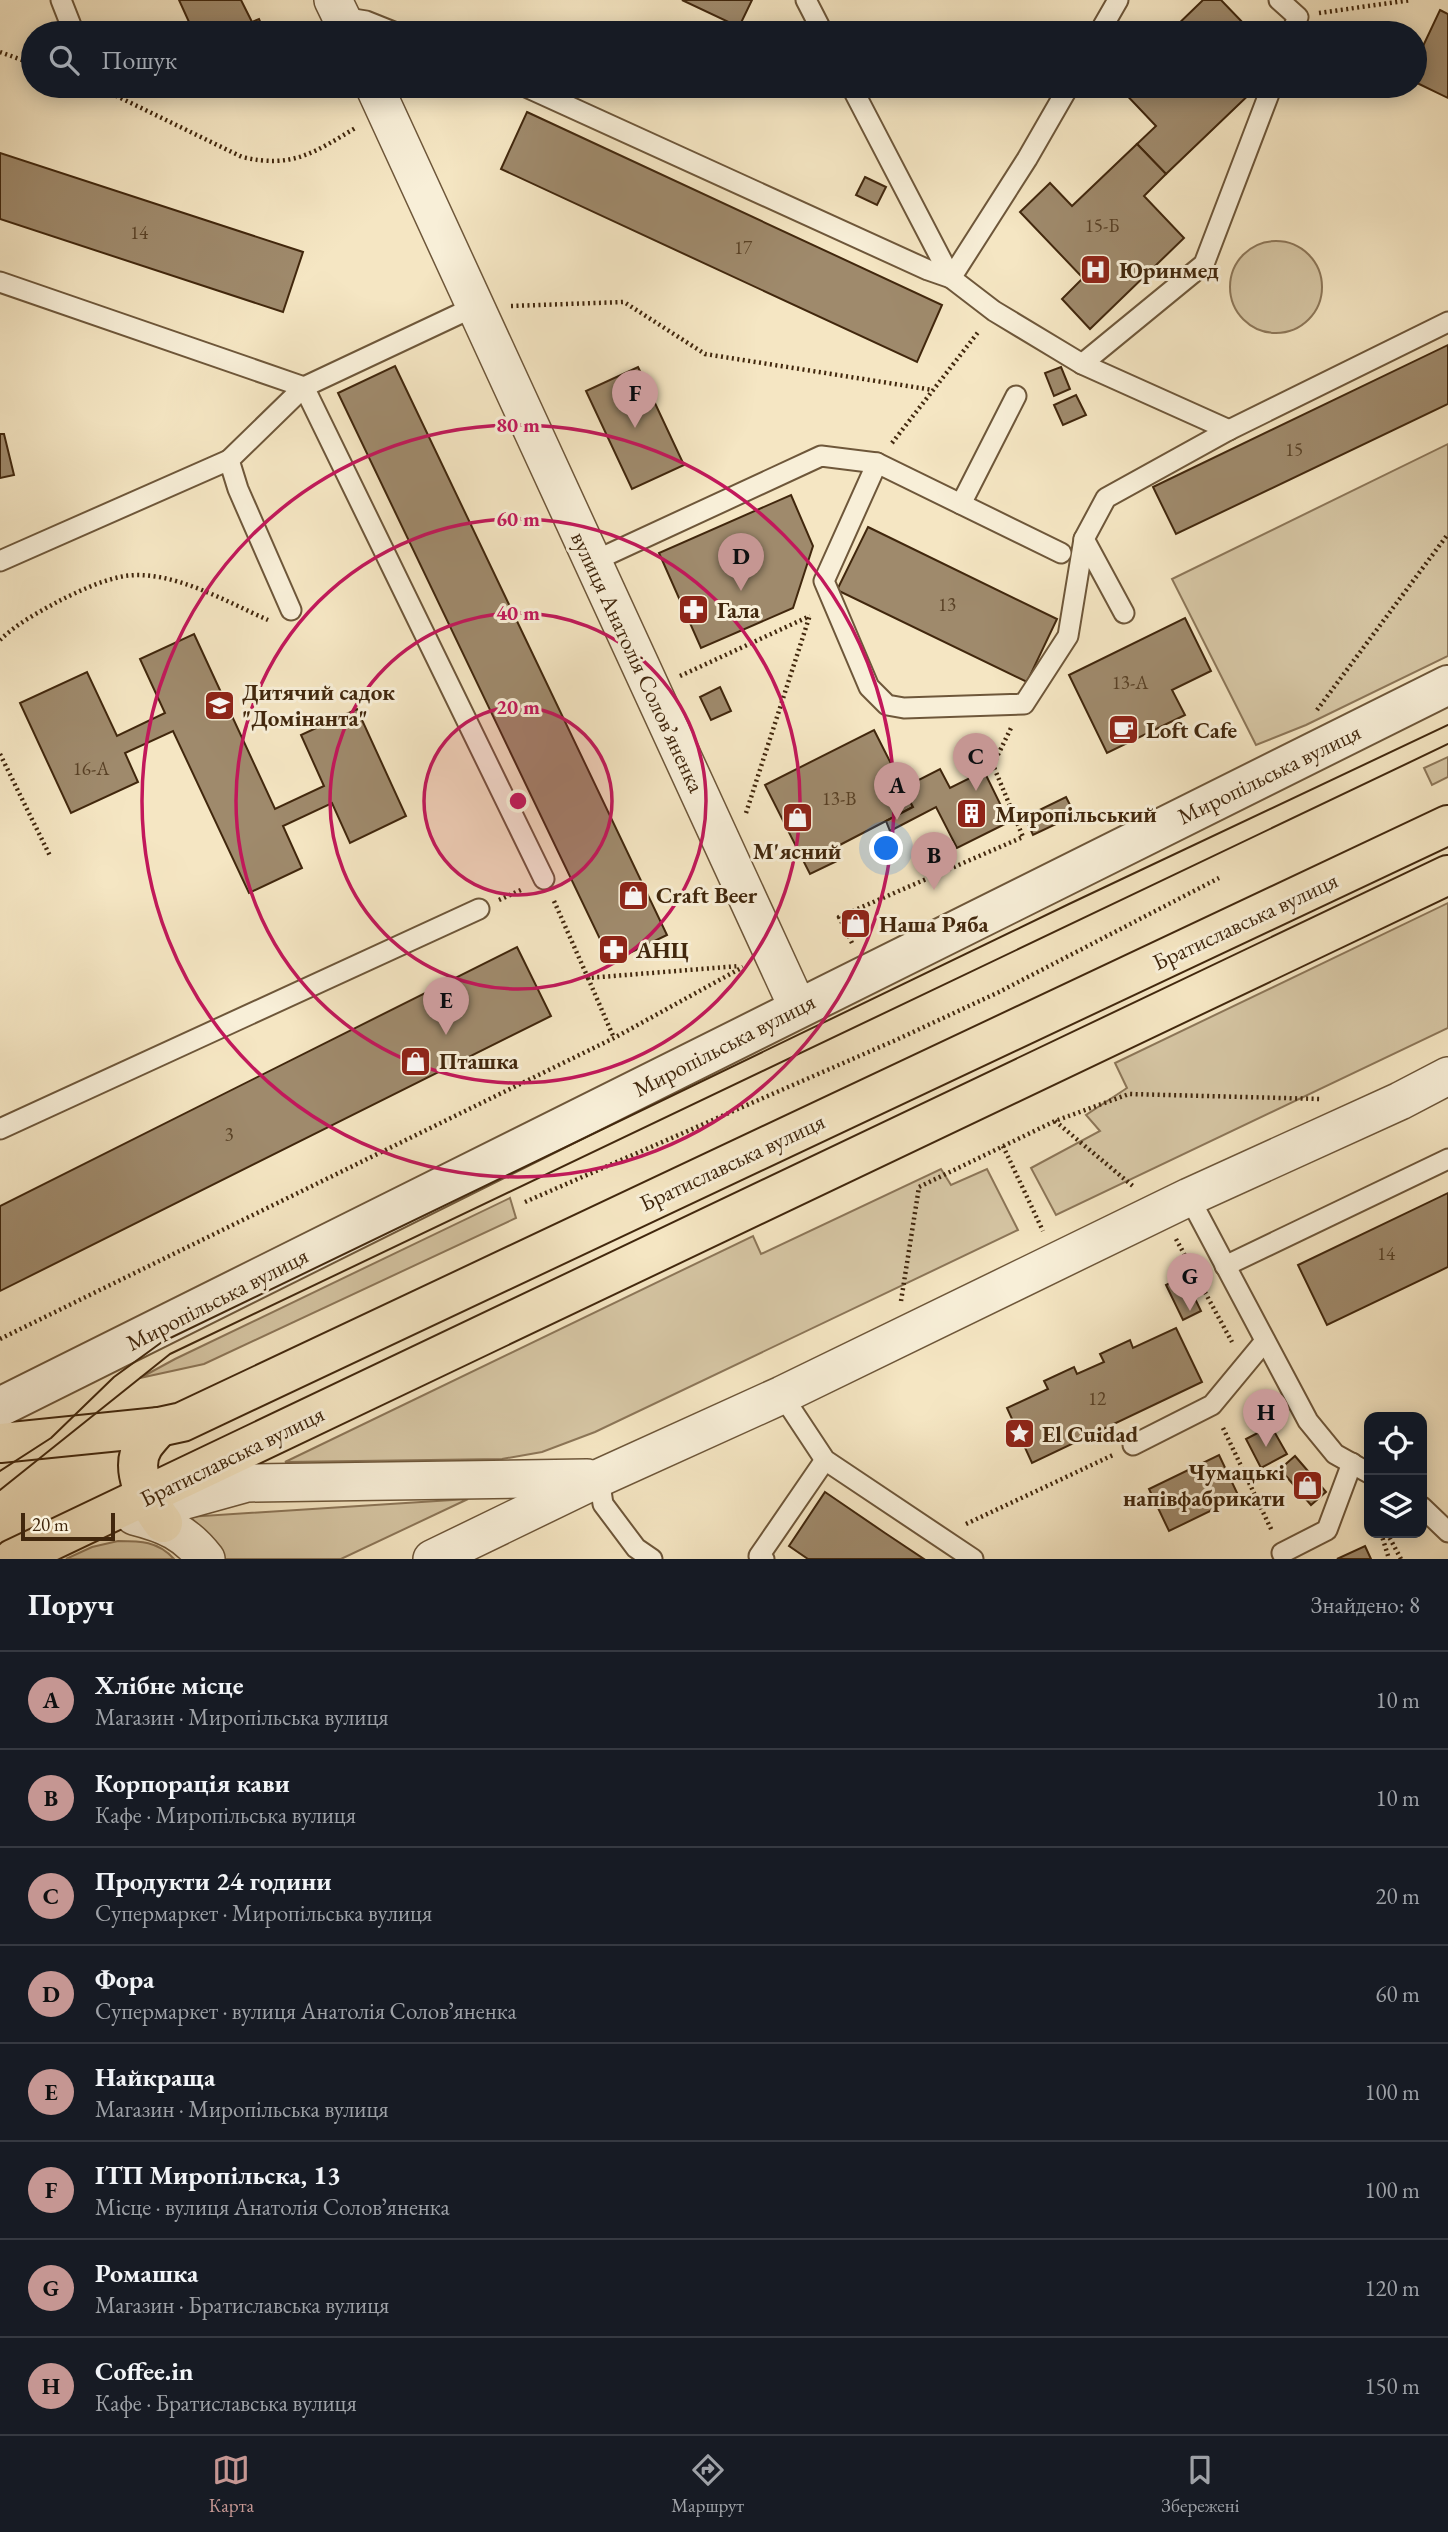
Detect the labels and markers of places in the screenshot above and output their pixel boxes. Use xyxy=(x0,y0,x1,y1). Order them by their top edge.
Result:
hospital icon: Юринмед xyxy=(1079,253,1113,287)
place label: Юринмед xyxy=(1119,255,1219,285)
pin: F xyxy=(612,370,658,428)
pin: D xyxy=(718,533,764,591)
pharmacy icon: Гала xyxy=(677,593,711,627)
place label: Гала xyxy=(717,595,761,625)
place label: Дитячий садок "Домінанта" xyxy=(242,677,395,733)
school or university icon: Дитячий садок "Домінанта" xyxy=(202,688,236,722)
cafe icon: Loft Cafe xyxy=(1106,713,1140,747)
place label: Loft Cafe xyxy=(1146,715,1238,745)
pin: C xyxy=(953,733,999,791)
pin: A xyxy=(874,762,920,820)
centre of rings xyxy=(506,789,530,813)
building icon: Миропільський xyxy=(955,797,989,831)
place label: Миропільський xyxy=(995,799,1157,829)
shop icon: М'ясний xyxy=(780,800,814,834)
pin: B xyxy=(911,832,957,890)
place label: М'ясний xyxy=(753,836,842,866)
shop icon: Craft Beer xyxy=(616,878,650,912)
place label: Craft Beer xyxy=(656,880,758,910)
shop icon: Наша Ряба xyxy=(839,907,873,941)
place label: Наша Ряба xyxy=(879,909,989,939)
pharmacy icon: АНЦ xyxy=(596,933,630,967)
place label: АНЦ xyxy=(635,935,689,965)
pin: E xyxy=(423,977,469,1035)
shop icon: Пташка xyxy=(399,1044,433,1078)
place label: Пташка xyxy=(439,1046,520,1076)
pin: G xyxy=(1167,1253,1213,1311)
pin: H xyxy=(1243,1389,1289,1447)
place icon: El Cuidad xyxy=(1002,1417,1036,1451)
place label: El Cuidad xyxy=(1042,1419,1139,1449)
place label: Чумацькі напівфабрикати xyxy=(1123,1457,1285,1513)
shop icon: Чумацькі напівфабрикати xyxy=(1291,1468,1325,1502)

